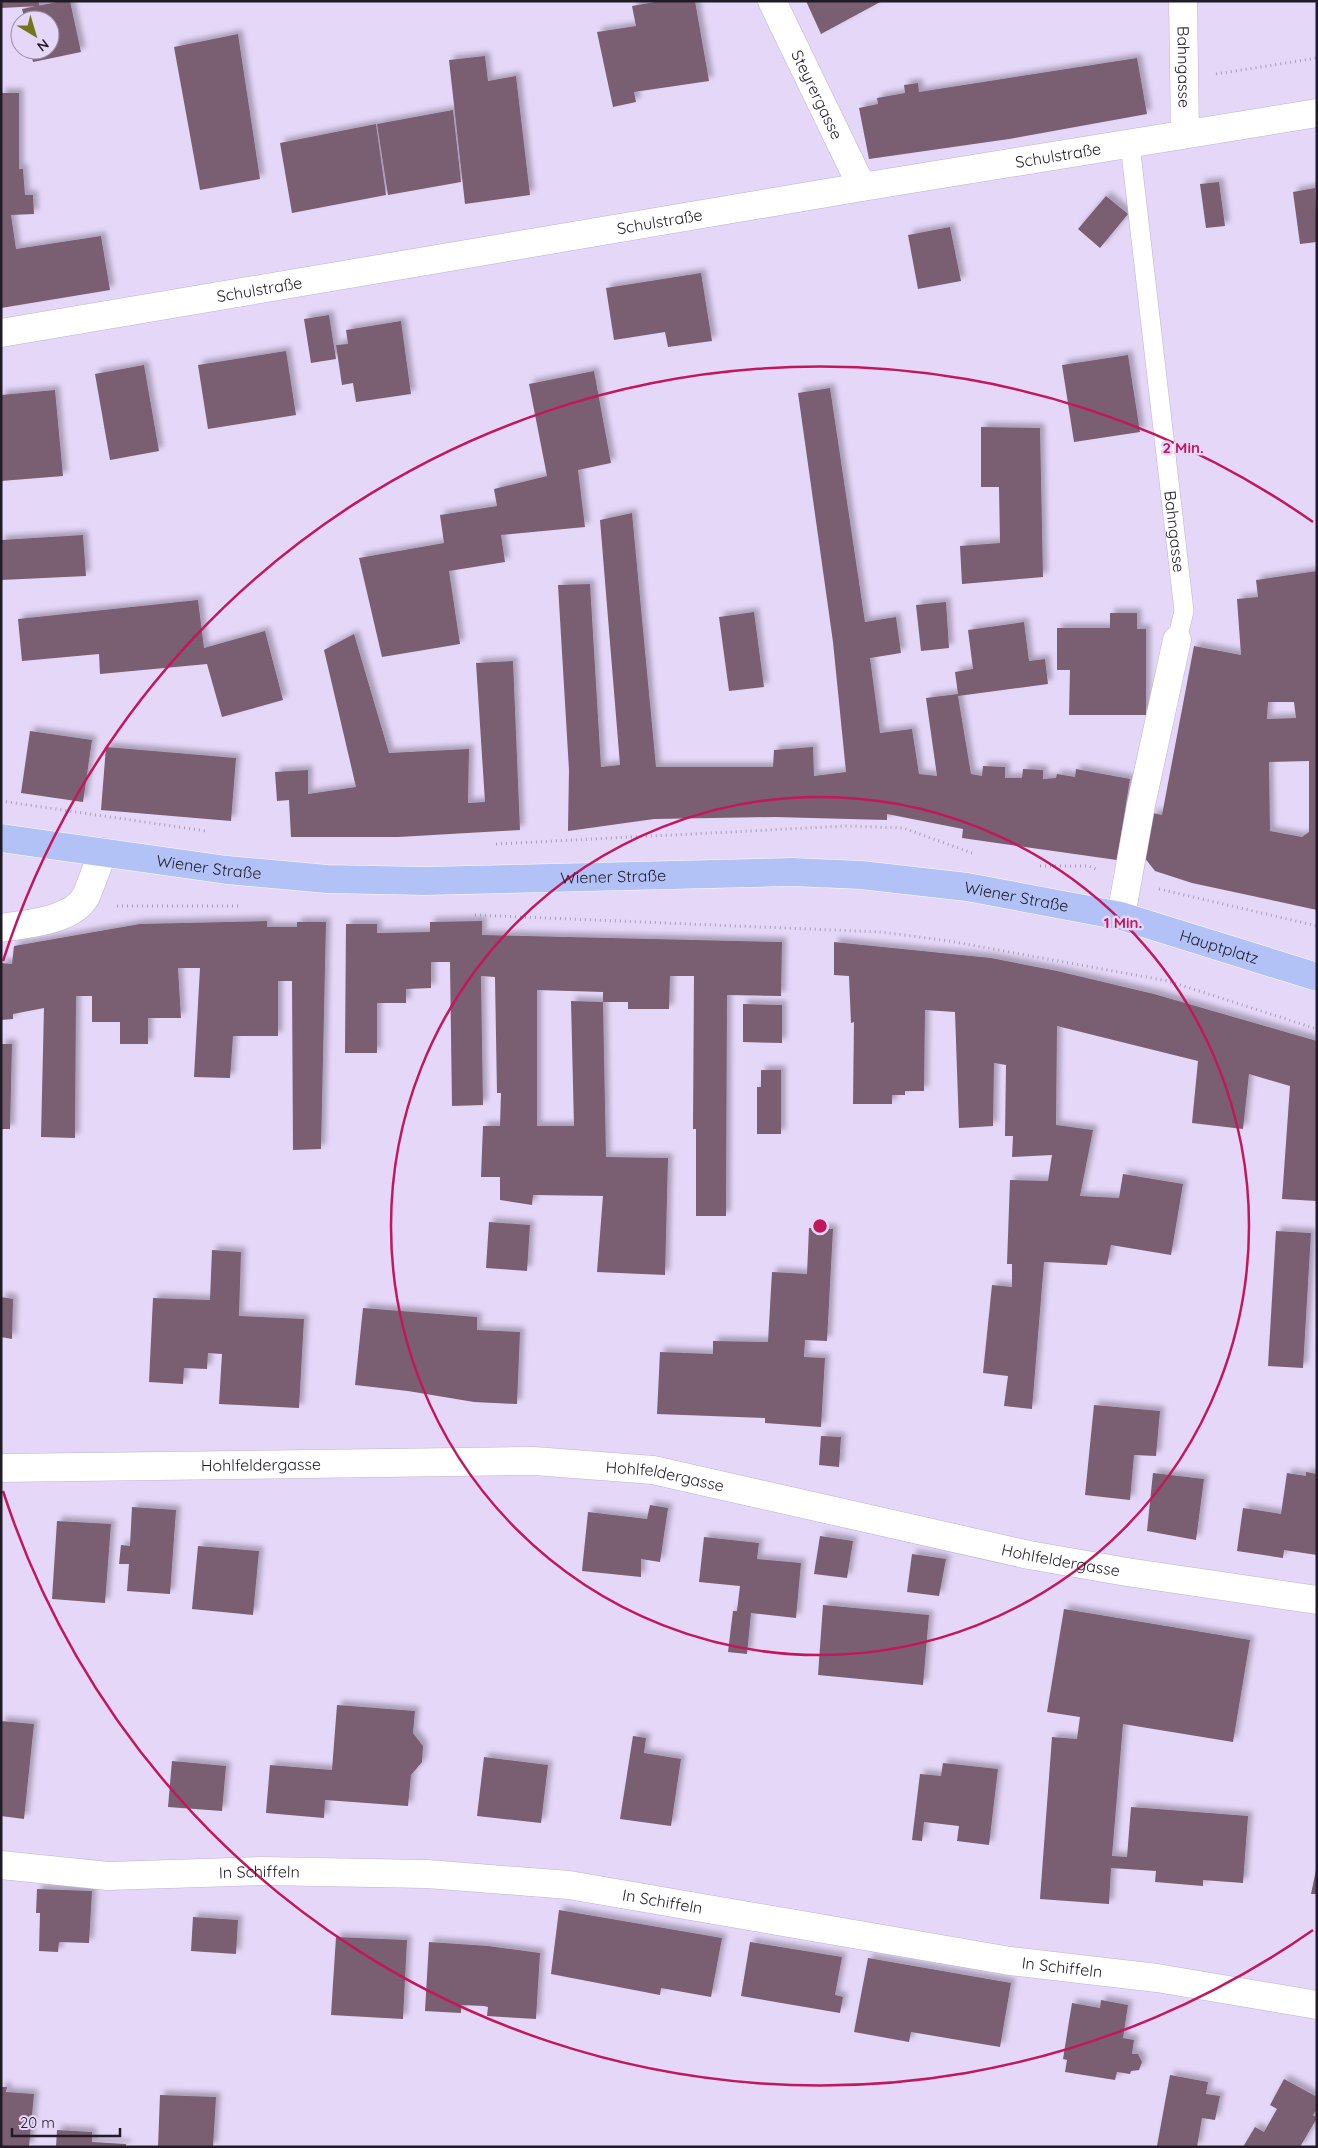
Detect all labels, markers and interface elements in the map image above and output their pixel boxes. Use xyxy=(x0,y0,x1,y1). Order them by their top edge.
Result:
north arrow xyxy=(10,10,60,60)
street label: Bahngasse xyxy=(1173,26,1195,108)
text: N xyxy=(33,35,53,56)
street label: Steyrergasse xyxy=(787,47,847,143)
street label: Schulstraße xyxy=(1014,138,1102,172)
street label: Schulstraße xyxy=(615,204,704,238)
street label: Schulstraße xyxy=(215,272,304,306)
text: 2 Min. xyxy=(1162,438,1204,457)
street label: Bahngasse xyxy=(1160,489,1189,573)
street label: Wiener Straße xyxy=(155,850,262,883)
street label: Wiener Straße xyxy=(560,865,666,888)
street label: Wiener Straße xyxy=(963,877,1070,916)
text: 1 Min. xyxy=(1104,913,1142,932)
street label: Hauptplatz xyxy=(1177,925,1261,968)
centre of rings xyxy=(811,1217,829,1235)
street label: Hohlfeldergasse xyxy=(201,1454,321,1475)
street label: Hohlfeldergasse xyxy=(605,1456,726,1496)
street label: Hohlfeldergasse xyxy=(1000,1539,1122,1581)
street label: In Schiffeln xyxy=(219,1861,300,1882)
street label: In Schiffeln xyxy=(621,1884,704,1918)
street label: In Schiffeln xyxy=(1021,1952,1103,1982)
scale bar xyxy=(12,2106,120,2138)
text: 20 m xyxy=(20,2113,55,2132)

